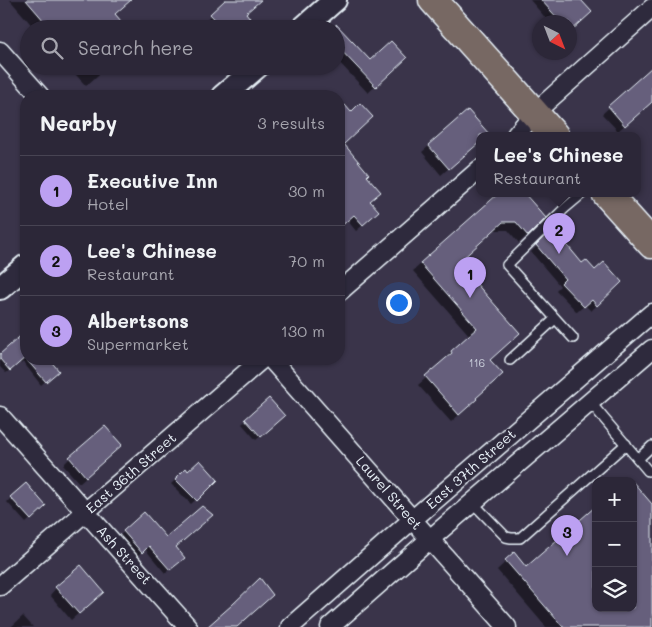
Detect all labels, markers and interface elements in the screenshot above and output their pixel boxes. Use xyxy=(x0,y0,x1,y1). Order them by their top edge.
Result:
north arrow xyxy=(532,15,577,60)
search box xyxy=(20,20,345,75)
icon: search xyxy=(38,34,66,62)
text: Search here xyxy=(78,35,194,60)
text: Nearby xyxy=(40,109,117,136)
text: 3 results xyxy=(257,112,325,133)
popup xyxy=(476,132,641,197)
text: Lee's Chinese xyxy=(494,142,623,167)
text: Restaurant xyxy=(494,167,581,188)
text: Executive Inn xyxy=(87,168,218,193)
text: 1 xyxy=(52,180,60,201)
text: 30 m xyxy=(288,180,325,201)
text: Hotel xyxy=(87,193,129,214)
pin: 2 xyxy=(543,213,575,254)
text: Lee's Chinese xyxy=(87,238,217,263)
text: 2 xyxy=(52,250,60,271)
text: 70 m xyxy=(288,250,325,271)
pin: 1 xyxy=(454,257,486,298)
text: Restaurant xyxy=(87,263,175,284)
your location xyxy=(386,290,412,316)
text: Albertsons xyxy=(87,308,189,333)
text: 3 xyxy=(51,320,61,341)
text: 130 m xyxy=(281,320,325,341)
text: Supermarket xyxy=(87,333,189,354)
house number: 116 xyxy=(469,355,485,370)
street label: East 37th Street xyxy=(422,424,520,513)
street label: East 36th Street xyxy=(81,428,180,517)
street label: Laurel Street xyxy=(352,452,427,534)
map controls xyxy=(592,477,637,612)
button: + xyxy=(592,477,637,522)
pin: 3 xyxy=(551,515,583,556)
street label: Ash Street xyxy=(93,521,156,588)
button: − xyxy=(592,522,637,567)
button: layers xyxy=(592,567,637,612)

